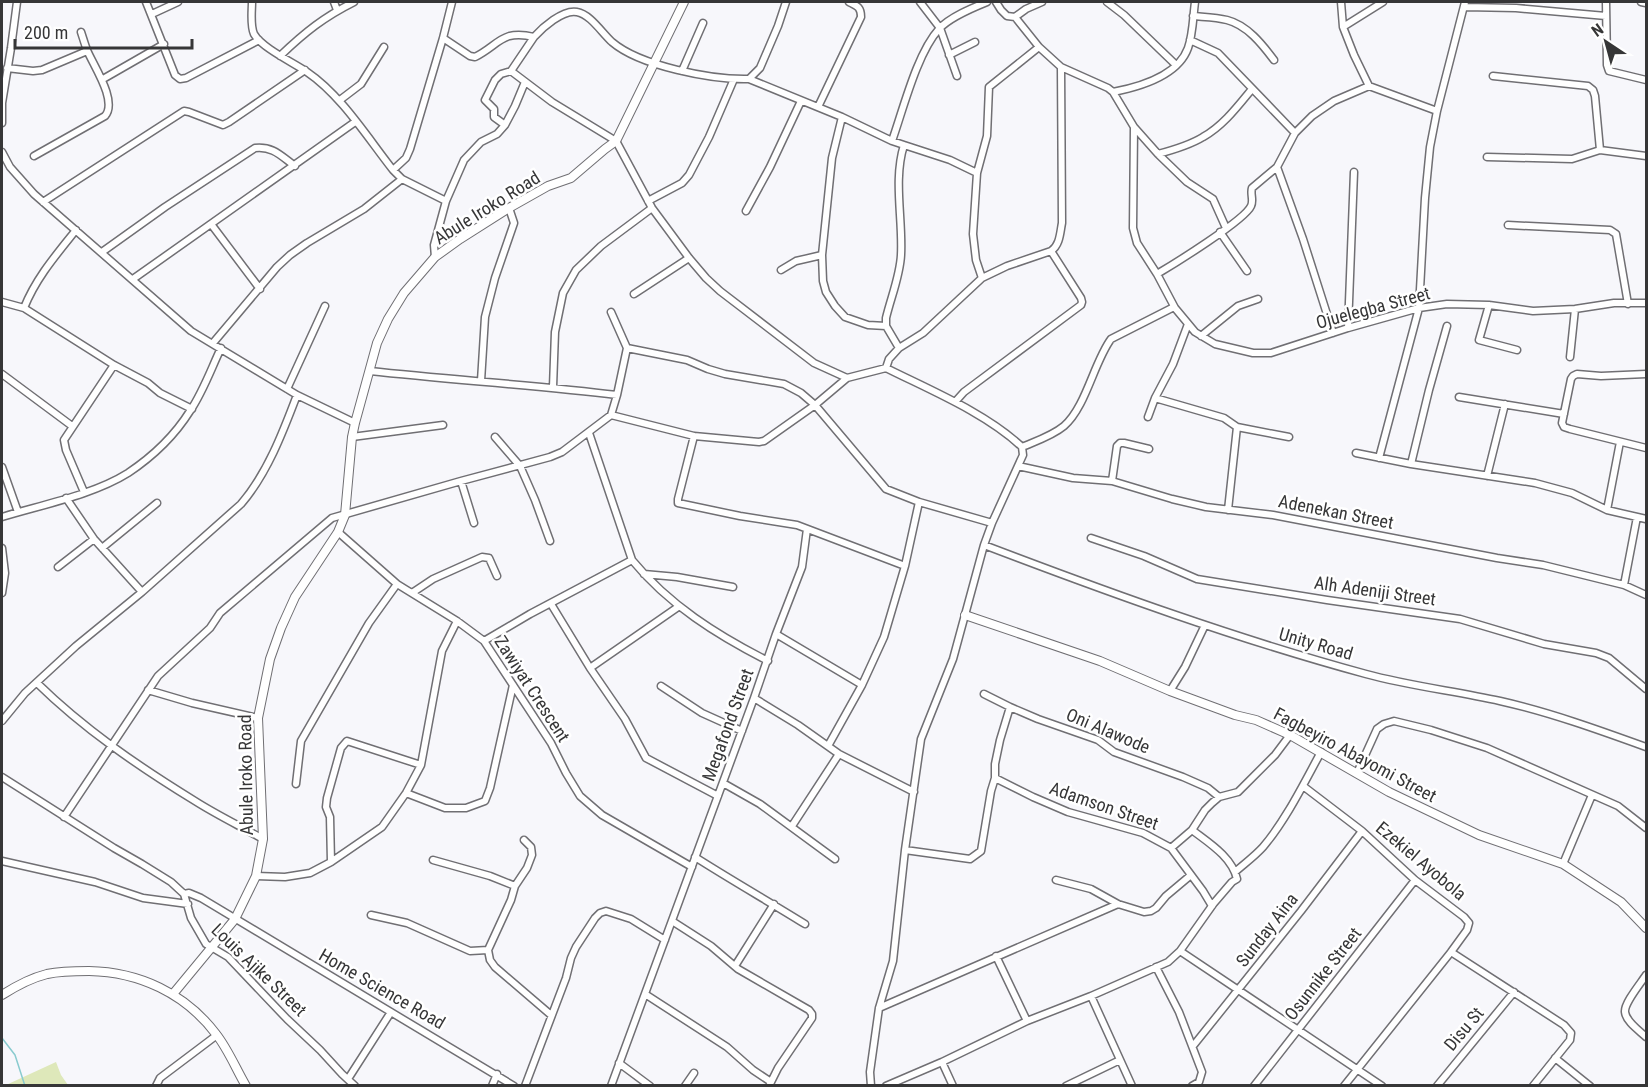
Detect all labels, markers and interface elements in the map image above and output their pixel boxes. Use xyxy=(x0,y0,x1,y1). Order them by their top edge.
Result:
scale bar xyxy=(15,12,192,50)
north arrow xyxy=(1576,12,1636,72)
text: N xyxy=(1588,20,1607,41)
text: 200 m xyxy=(24,22,68,43)
street label: Abule Iroko Road xyxy=(430,167,544,249)
street label: Ojuelegba Street xyxy=(1314,282,1432,333)
street label: Adenekan Street xyxy=(1277,490,1395,533)
street label: Alh Adeniji Street xyxy=(1313,572,1437,609)
street label: Unity Road xyxy=(1277,623,1356,664)
street label: Zawiyat Crescent xyxy=(490,632,575,746)
street label: Megafond Street xyxy=(697,666,758,784)
street label: Oni Alawode xyxy=(1063,703,1153,758)
street label: Fagbeyiro Abayomi Street xyxy=(1270,703,1440,806)
street label: Abule Iroko Road xyxy=(234,714,257,836)
street label: Adamson Street xyxy=(1047,777,1161,834)
street label: Ezekiel Ayobola xyxy=(1372,817,1471,904)
street label: Sunday Aina xyxy=(1231,889,1302,971)
street label: Louis Ajike Street xyxy=(207,919,311,1020)
street label: Osunnike Street xyxy=(1280,923,1365,1024)
street label: Home Science Road xyxy=(315,944,449,1033)
street label: Disu St xyxy=(1439,1003,1488,1055)

